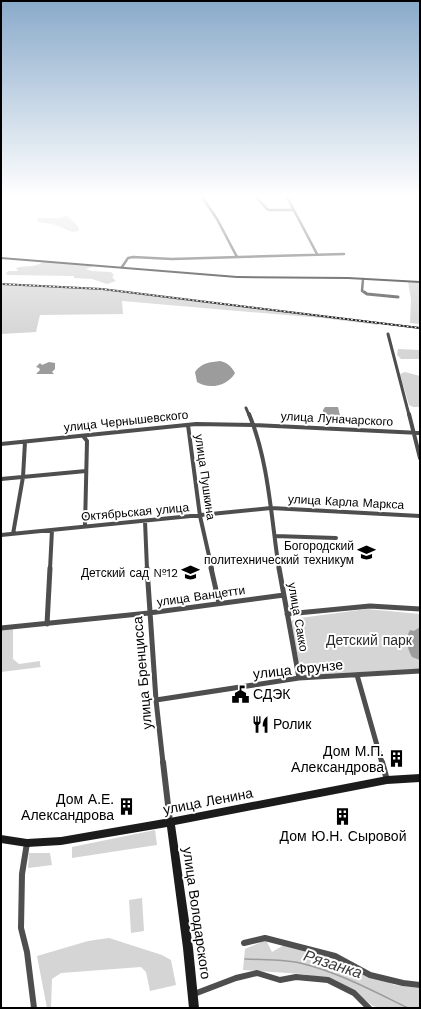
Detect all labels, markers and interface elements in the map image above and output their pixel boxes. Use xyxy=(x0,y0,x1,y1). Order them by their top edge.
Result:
street label: улица Чернышевского xyxy=(63,407,189,434)
street label: улица Луначарского xyxy=(280,409,394,429)
street label: улица Пушкина xyxy=(192,433,218,521)
street label: улица Карла Маркса xyxy=(288,492,405,512)
street label: Октябрьская улица xyxy=(80,500,190,524)
place label: Богородский политехнический техникум xyxy=(204,539,354,567)
school or university icon: Богородский политехнический техникум xyxy=(357,543,377,563)
school or university icon: Детский сад №12 xyxy=(181,563,201,583)
place label: Детский сад №12 xyxy=(81,566,178,580)
street label: улица Сакко xyxy=(285,581,311,653)
street label: улица Ванцетти xyxy=(156,583,246,609)
street label: улица Бренцисса xyxy=(129,616,155,730)
park label: Детский парк xyxy=(326,632,413,648)
street label: улица Фрунзе xyxy=(252,656,344,682)
public building icon: СДЭК xyxy=(230,684,250,704)
place label: СДЭК xyxy=(253,686,291,702)
restaurant icon: Ролик xyxy=(250,714,270,734)
place label: Ролик xyxy=(273,716,312,732)
place label: Дом М.П. Александрова xyxy=(291,743,384,775)
building icon: Дом М.П. Александрова xyxy=(387,749,407,769)
street label: улица Ленина xyxy=(162,784,255,818)
place label: Дом А.Е. Александрова xyxy=(21,791,114,823)
building icon: Дом А.Е. Александрова xyxy=(117,797,137,817)
building icon: Дом Ю.Н. Сыровой xyxy=(333,806,353,826)
place label: Дом Ю.Н. Сыровой xyxy=(280,828,406,844)
street label: улица Володарского xyxy=(180,846,214,980)
water label: Рязанка xyxy=(301,946,365,982)

